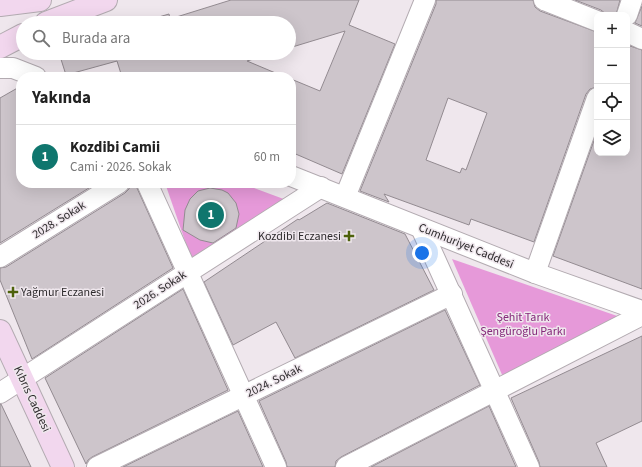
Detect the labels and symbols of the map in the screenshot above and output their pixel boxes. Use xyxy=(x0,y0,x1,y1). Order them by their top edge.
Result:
street label: 2028. Sokak xyxy=(29,197,89,243)
pin: 1 xyxy=(198,200,224,230)
street label: Cumhuriyet Caddesi xyxy=(416,219,516,273)
place label: Kozdibi Eczanesi xyxy=(258,228,341,245)
marker: Kozdibi Eczanesi xyxy=(344,231,354,241)
your location xyxy=(412,243,432,263)
street label: 2026. Sokak xyxy=(130,267,190,313)
place label: Yağmur Eczanesi xyxy=(20,284,104,301)
marker: Yağmur Eczanesi xyxy=(8,287,18,297)
park label: Şehit Tarık Şengüroğlu Parkı xyxy=(480,309,566,340)
street label: 2024. Sokak xyxy=(243,360,305,402)
street label: Kıbrıs Caddesi xyxy=(9,363,55,435)

